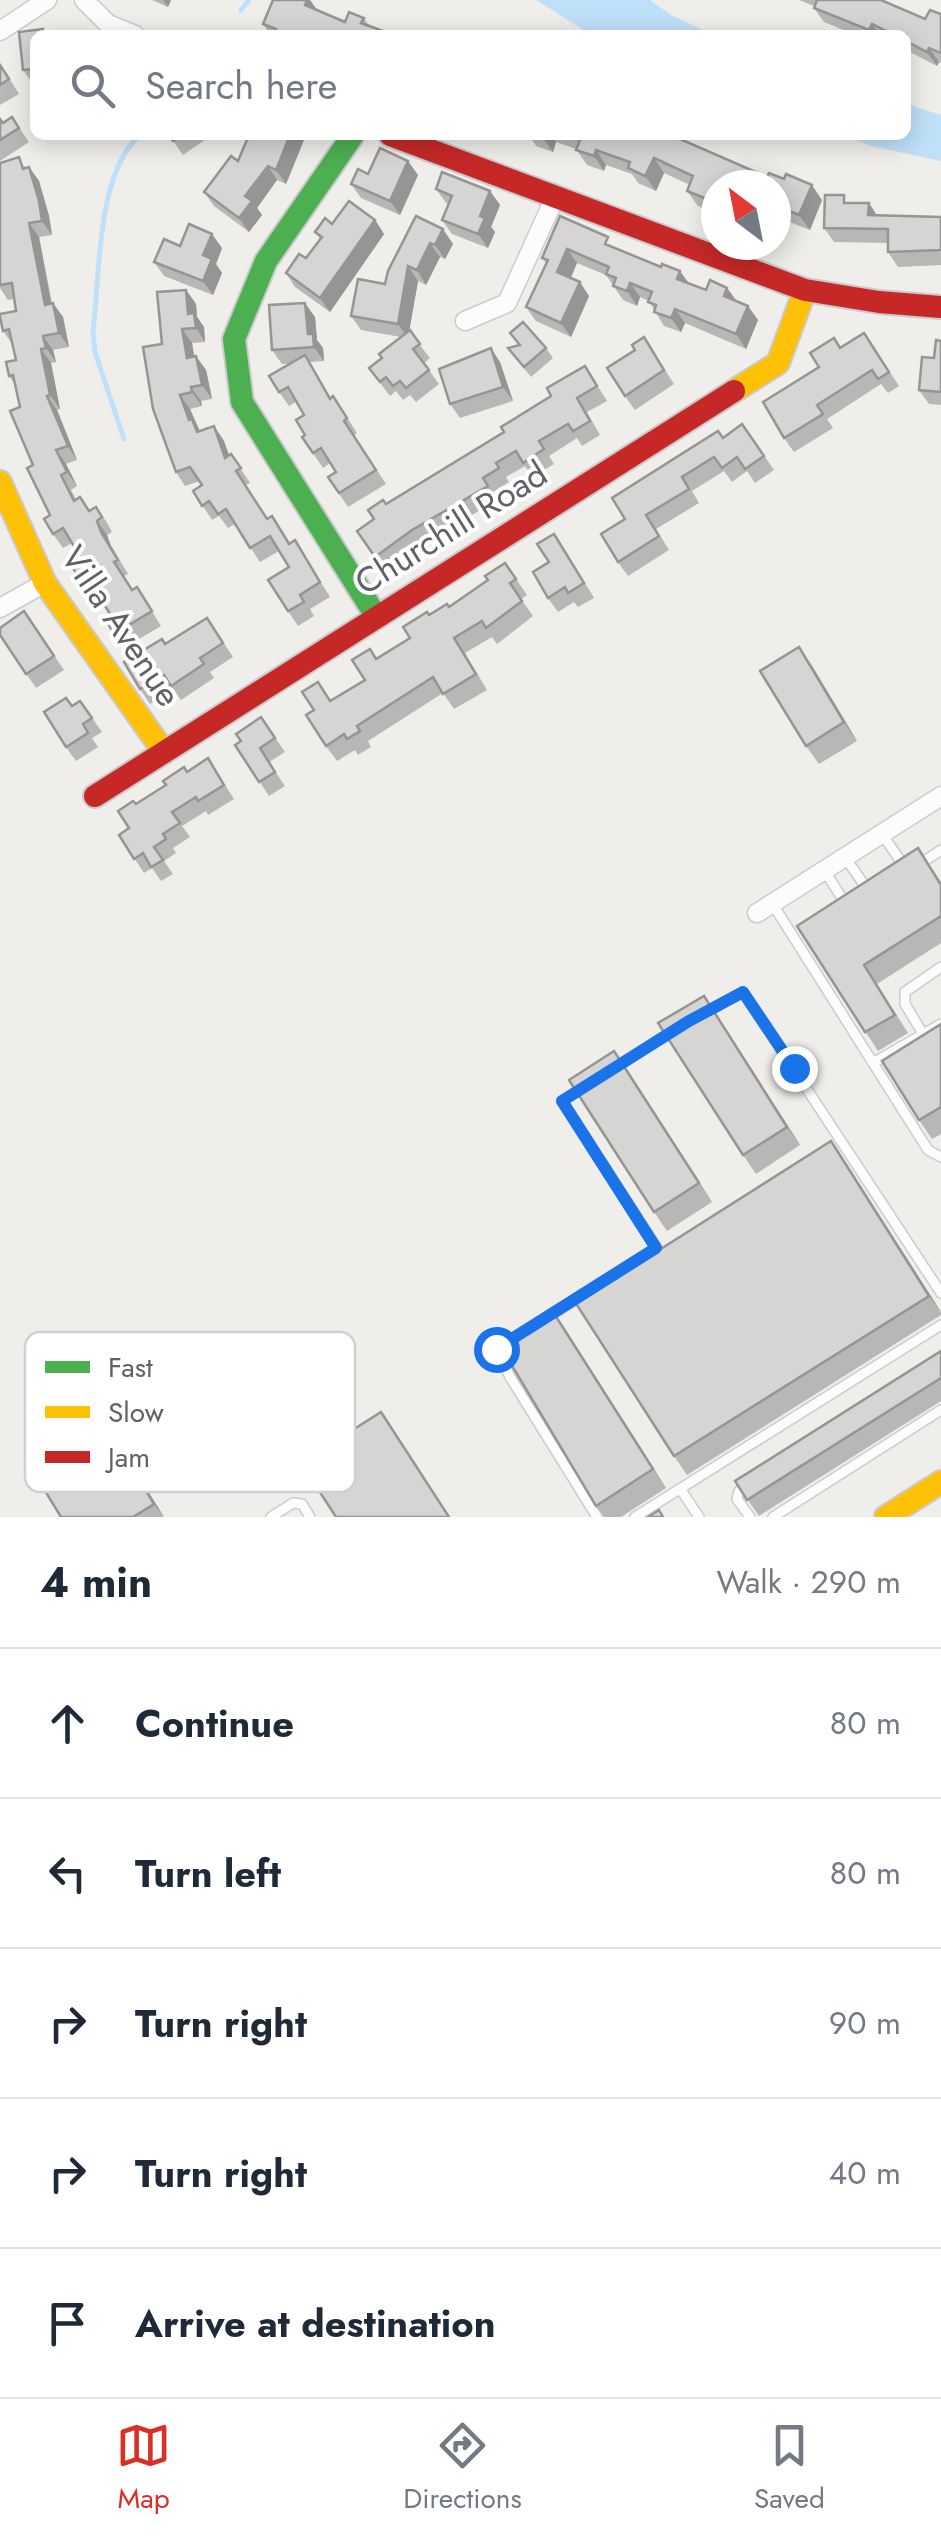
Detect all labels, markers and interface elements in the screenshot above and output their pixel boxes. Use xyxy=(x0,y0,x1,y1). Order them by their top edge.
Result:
search box xyxy=(30,30,911,140)
icon: search xyxy=(65,58,120,113)
text: Search here xyxy=(145,58,337,113)
north arrow xyxy=(701,170,791,260)
street label: Churchill Road xyxy=(345,449,557,607)
street label: Villa Avenue xyxy=(49,535,193,717)
route end xyxy=(772,1046,818,1092)
route start xyxy=(474,1327,520,1373)
legend xyxy=(25,1332,355,1492)
text: Fast xyxy=(108,1347,153,1388)
text: Slow xyxy=(108,1392,164,1433)
text: Jam xyxy=(104,1437,150,1478)
text: 4 min xyxy=(40,1552,152,1613)
text: Walk · 290 m xyxy=(716,1559,901,1605)
icon: ahead xyxy=(40,1696,95,1751)
text: Continue xyxy=(135,1696,294,1751)
text: 80 m xyxy=(830,1700,901,1746)
icon: left xyxy=(40,1846,95,1901)
text: Turn left xyxy=(135,1846,281,1901)
text: 80 m xyxy=(830,1850,901,1896)
icon: right xyxy=(40,1996,95,2051)
text: Turn right xyxy=(135,1996,307,2051)
text: 90 m xyxy=(829,2000,901,2046)
icon: right xyxy=(40,2146,95,2201)
text: Turn right xyxy=(135,2146,307,2201)
text: 40 m xyxy=(829,2150,901,2196)
icon: arrive xyxy=(40,2296,95,2351)
text: Arrive at destination xyxy=(135,2296,496,2351)
tab: Map xyxy=(116,2418,171,2519)
tab: Directions xyxy=(403,2418,522,2519)
tab: Saved xyxy=(754,2418,825,2519)

